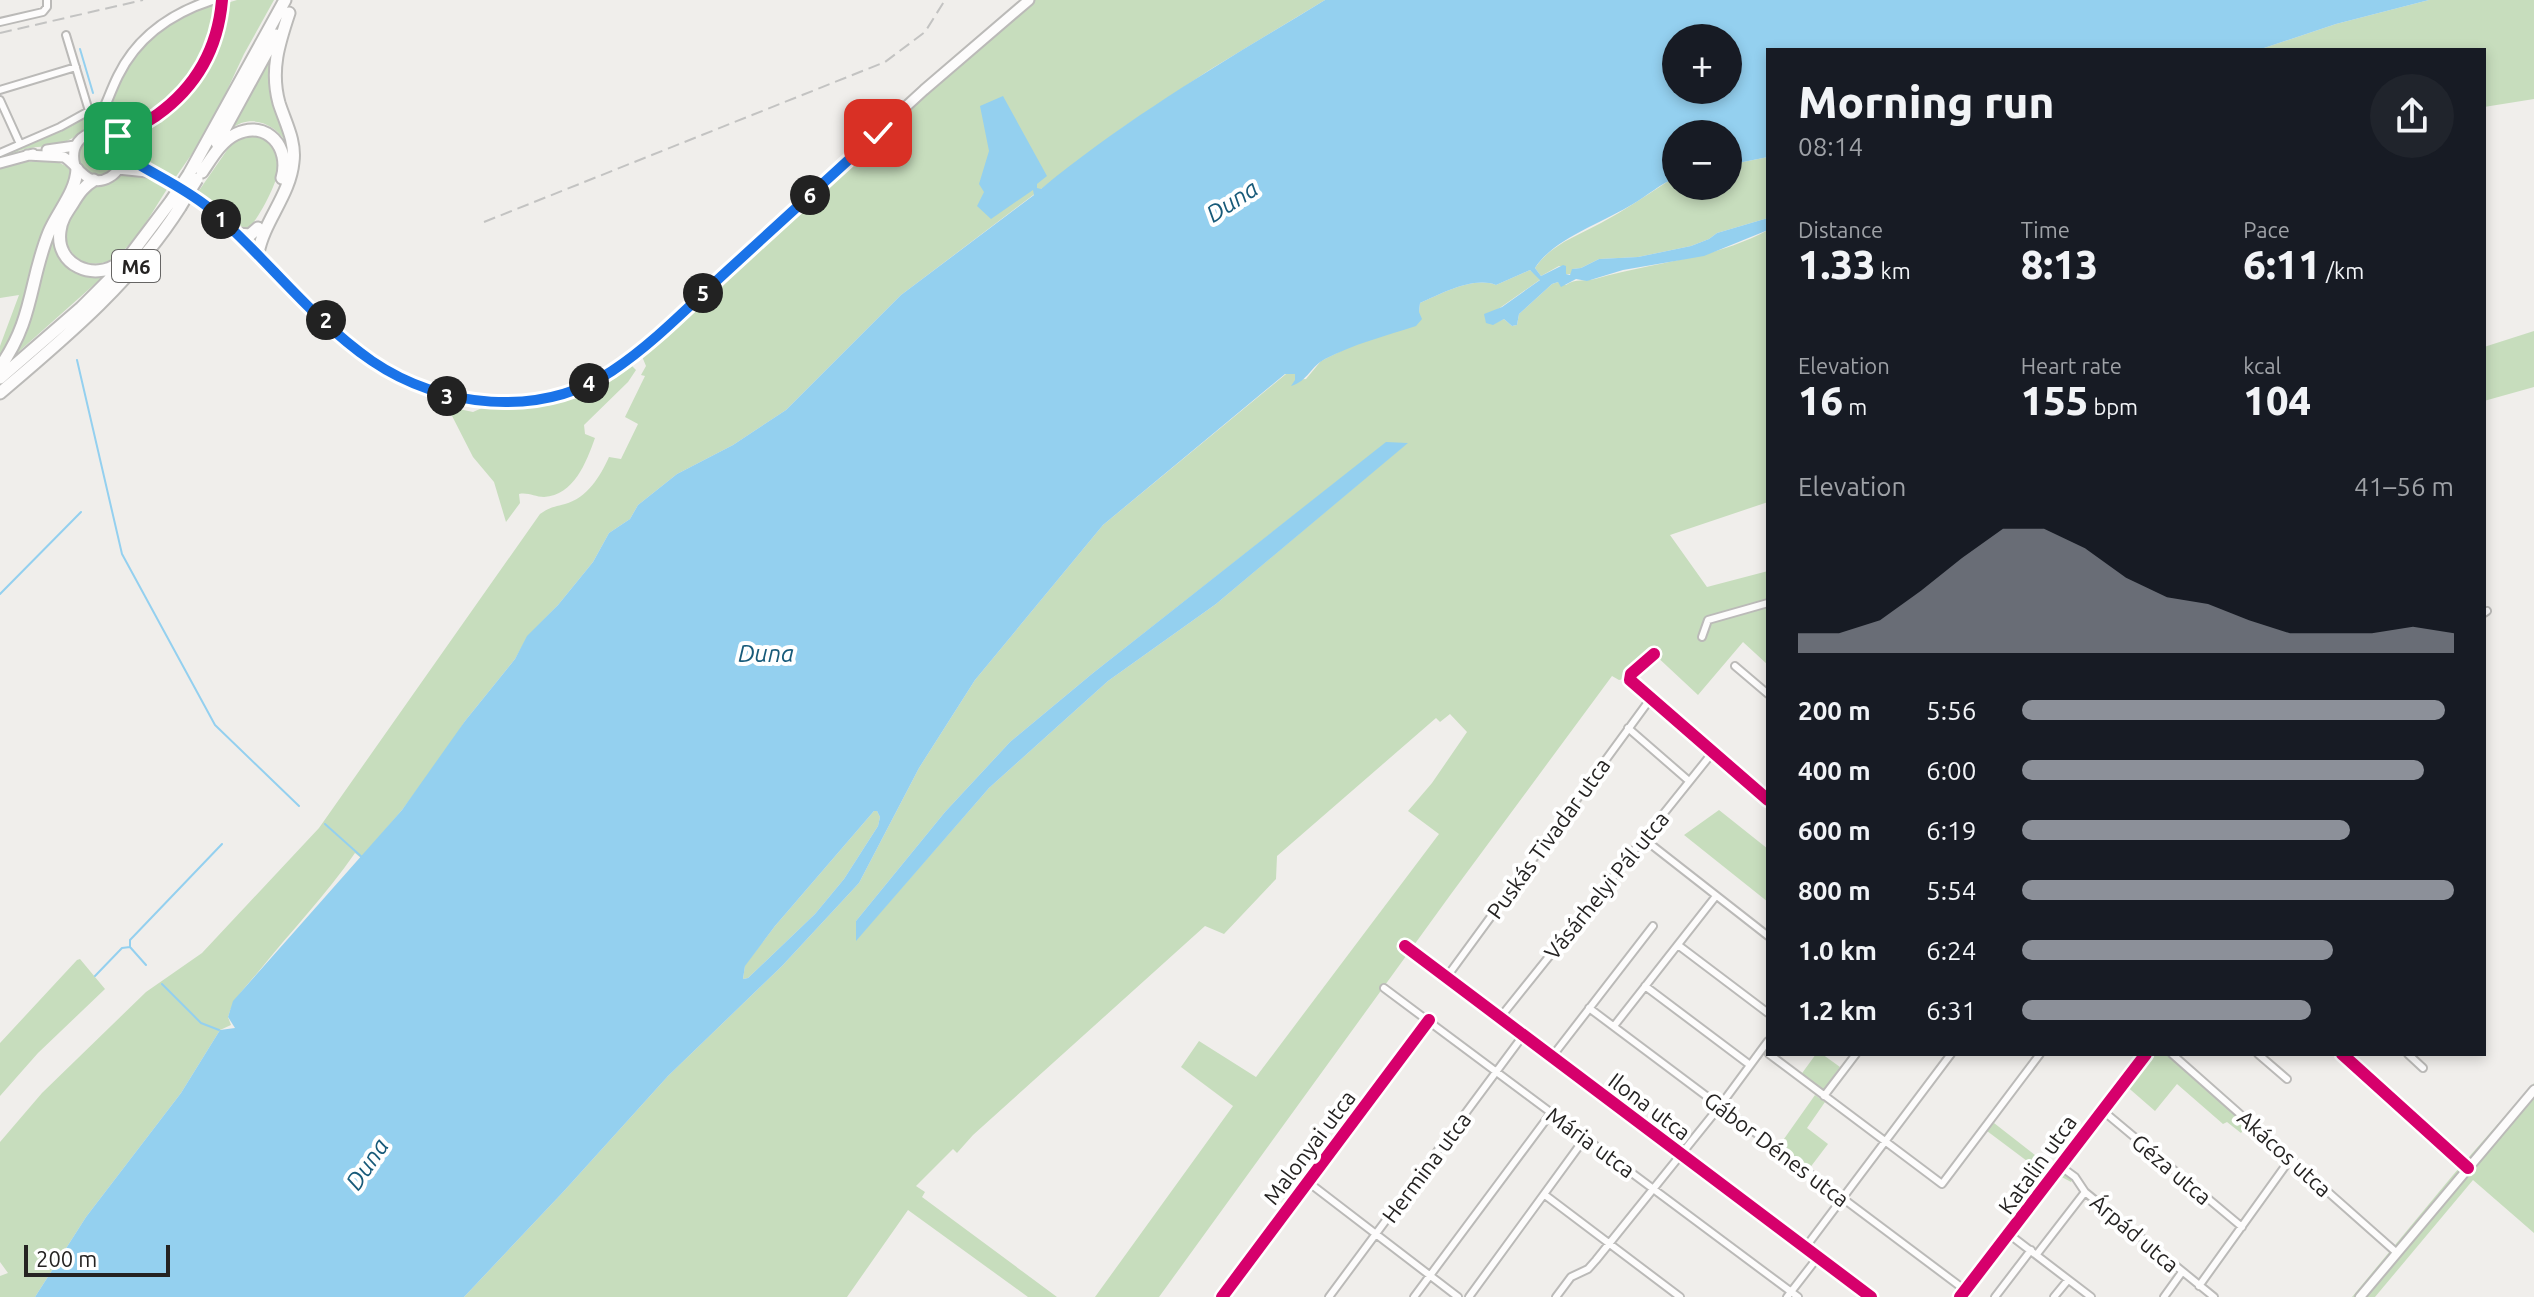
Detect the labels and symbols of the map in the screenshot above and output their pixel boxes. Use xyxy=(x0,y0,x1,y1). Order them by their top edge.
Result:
pin xyxy=(844,99,912,167)
pin xyxy=(84,102,152,170)
water label: Duna xyxy=(1201,174,1263,228)
pin: 6 xyxy=(790,175,830,215)
pin: 1 xyxy=(201,199,241,239)
road number: M6 xyxy=(112,250,160,282)
pin: 5 xyxy=(683,273,723,313)
pin: 2 xyxy=(306,300,346,340)
pin: 4 xyxy=(569,363,609,403)
pin: 3 xyxy=(427,376,467,416)
water label: Duna xyxy=(738,640,794,667)
street label: Puskás Tivadar utca xyxy=(1481,753,1615,923)
street label: Vásárhelyi Pál utca xyxy=(1539,806,1673,964)
street label: Ilona utca xyxy=(1604,1067,1696,1145)
street label: Malonyai utca xyxy=(1258,1085,1360,1209)
street label: Gábor Dénes utca xyxy=(1700,1086,1854,1212)
street label: Mária utca xyxy=(1542,1102,1640,1182)
street label: Akácos utca xyxy=(2233,1105,2337,1201)
street label: Hermina utca xyxy=(1376,1107,1476,1227)
street label: Katalin utca xyxy=(1993,1110,2081,1218)
street label: Géza utca xyxy=(2127,1129,2217,1209)
water label: Duna xyxy=(340,1133,394,1195)
street label: Árpád utca xyxy=(2086,1188,2185,1277)
scale bar xyxy=(24,1241,170,1277)

